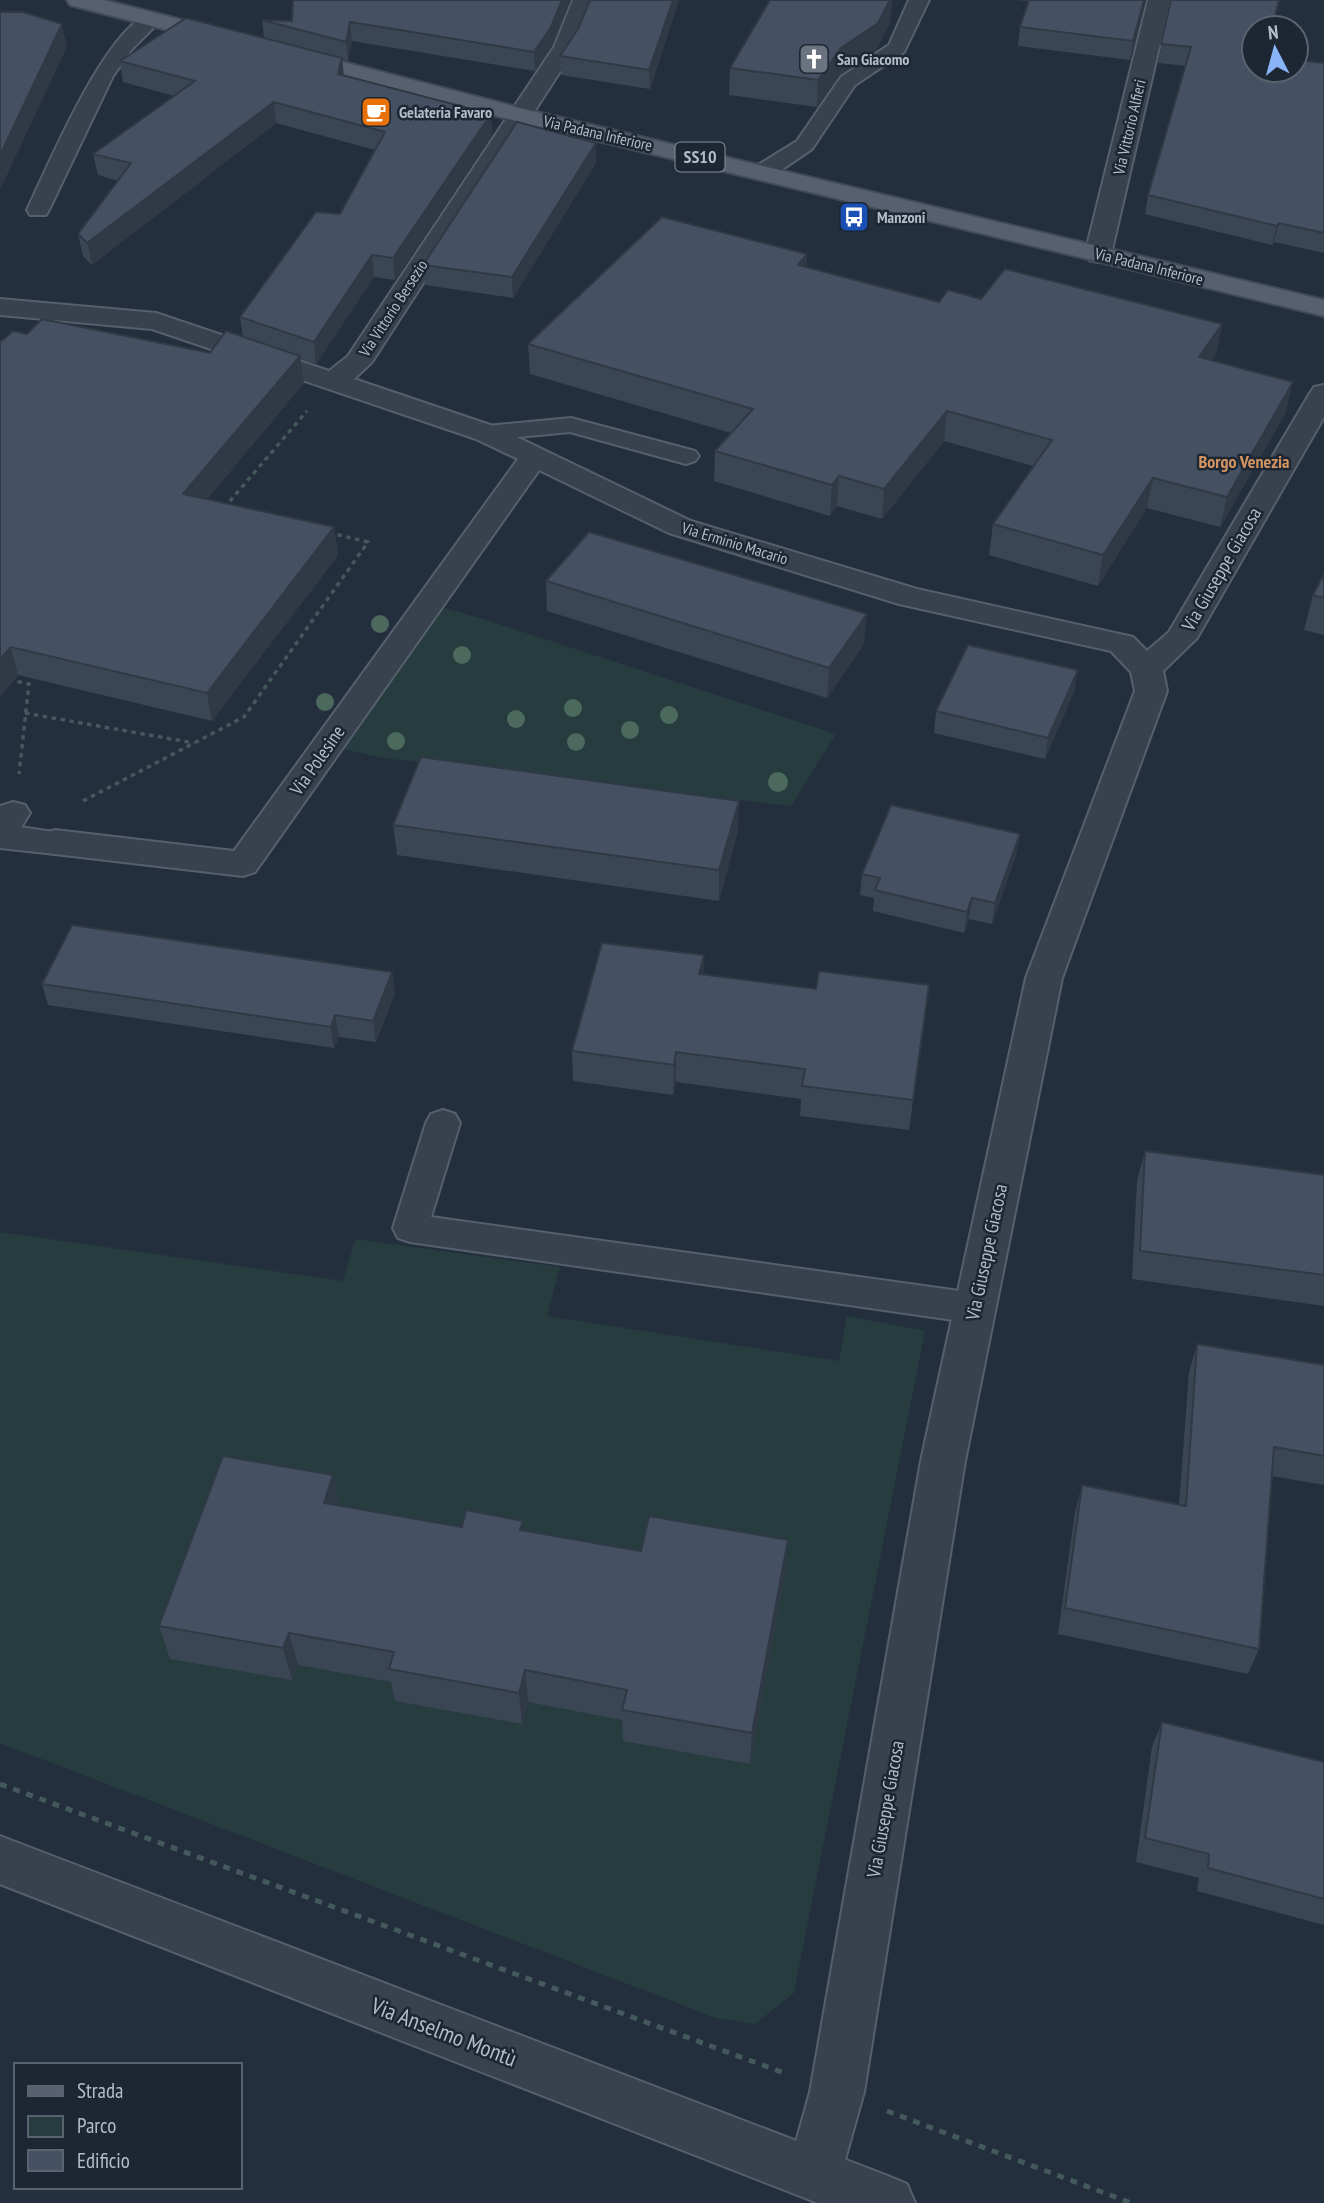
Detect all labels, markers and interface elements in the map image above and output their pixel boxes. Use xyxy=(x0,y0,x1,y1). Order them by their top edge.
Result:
north arrow xyxy=(1240,14,1310,84)
text: N xyxy=(1267,20,1280,45)
church icon: San Giacomo xyxy=(797,42,831,76)
place label: San Giacomo xyxy=(837,49,909,69)
street label: Via Vittorio Alfieri xyxy=(1108,77,1150,178)
cafe icon: Gelateria Favaro xyxy=(359,95,393,129)
place label: Gelateria Favaro xyxy=(399,102,492,122)
street label: Via Padana Inferiore xyxy=(541,111,654,155)
road number: SS10 xyxy=(676,142,724,172)
bus stop icon: Manzoni xyxy=(837,200,871,234)
place label: Manzoni xyxy=(877,207,926,227)
street label: Via Padana Inferiore xyxy=(1092,243,1205,289)
street label: Via Vittorio Bersezio xyxy=(354,256,432,361)
district label: Borgo Venezia xyxy=(1198,450,1290,473)
street label: Via Giuseppe Giacosa xyxy=(1175,503,1266,636)
street label: Via Erminio Macario xyxy=(678,517,791,569)
street label: Via Polesine xyxy=(284,720,350,800)
street label: Via Giuseppe Giacosa xyxy=(960,1182,1012,1323)
street label: Via Giuseppe Giacosa xyxy=(861,1739,909,1880)
street label: Via Anselmo Montù xyxy=(366,1990,521,2073)
legend xyxy=(14,2063,242,2189)
text: Strada xyxy=(77,2077,123,2104)
text: Parco xyxy=(77,2112,116,2139)
text: Edificio xyxy=(77,2147,130,2174)

